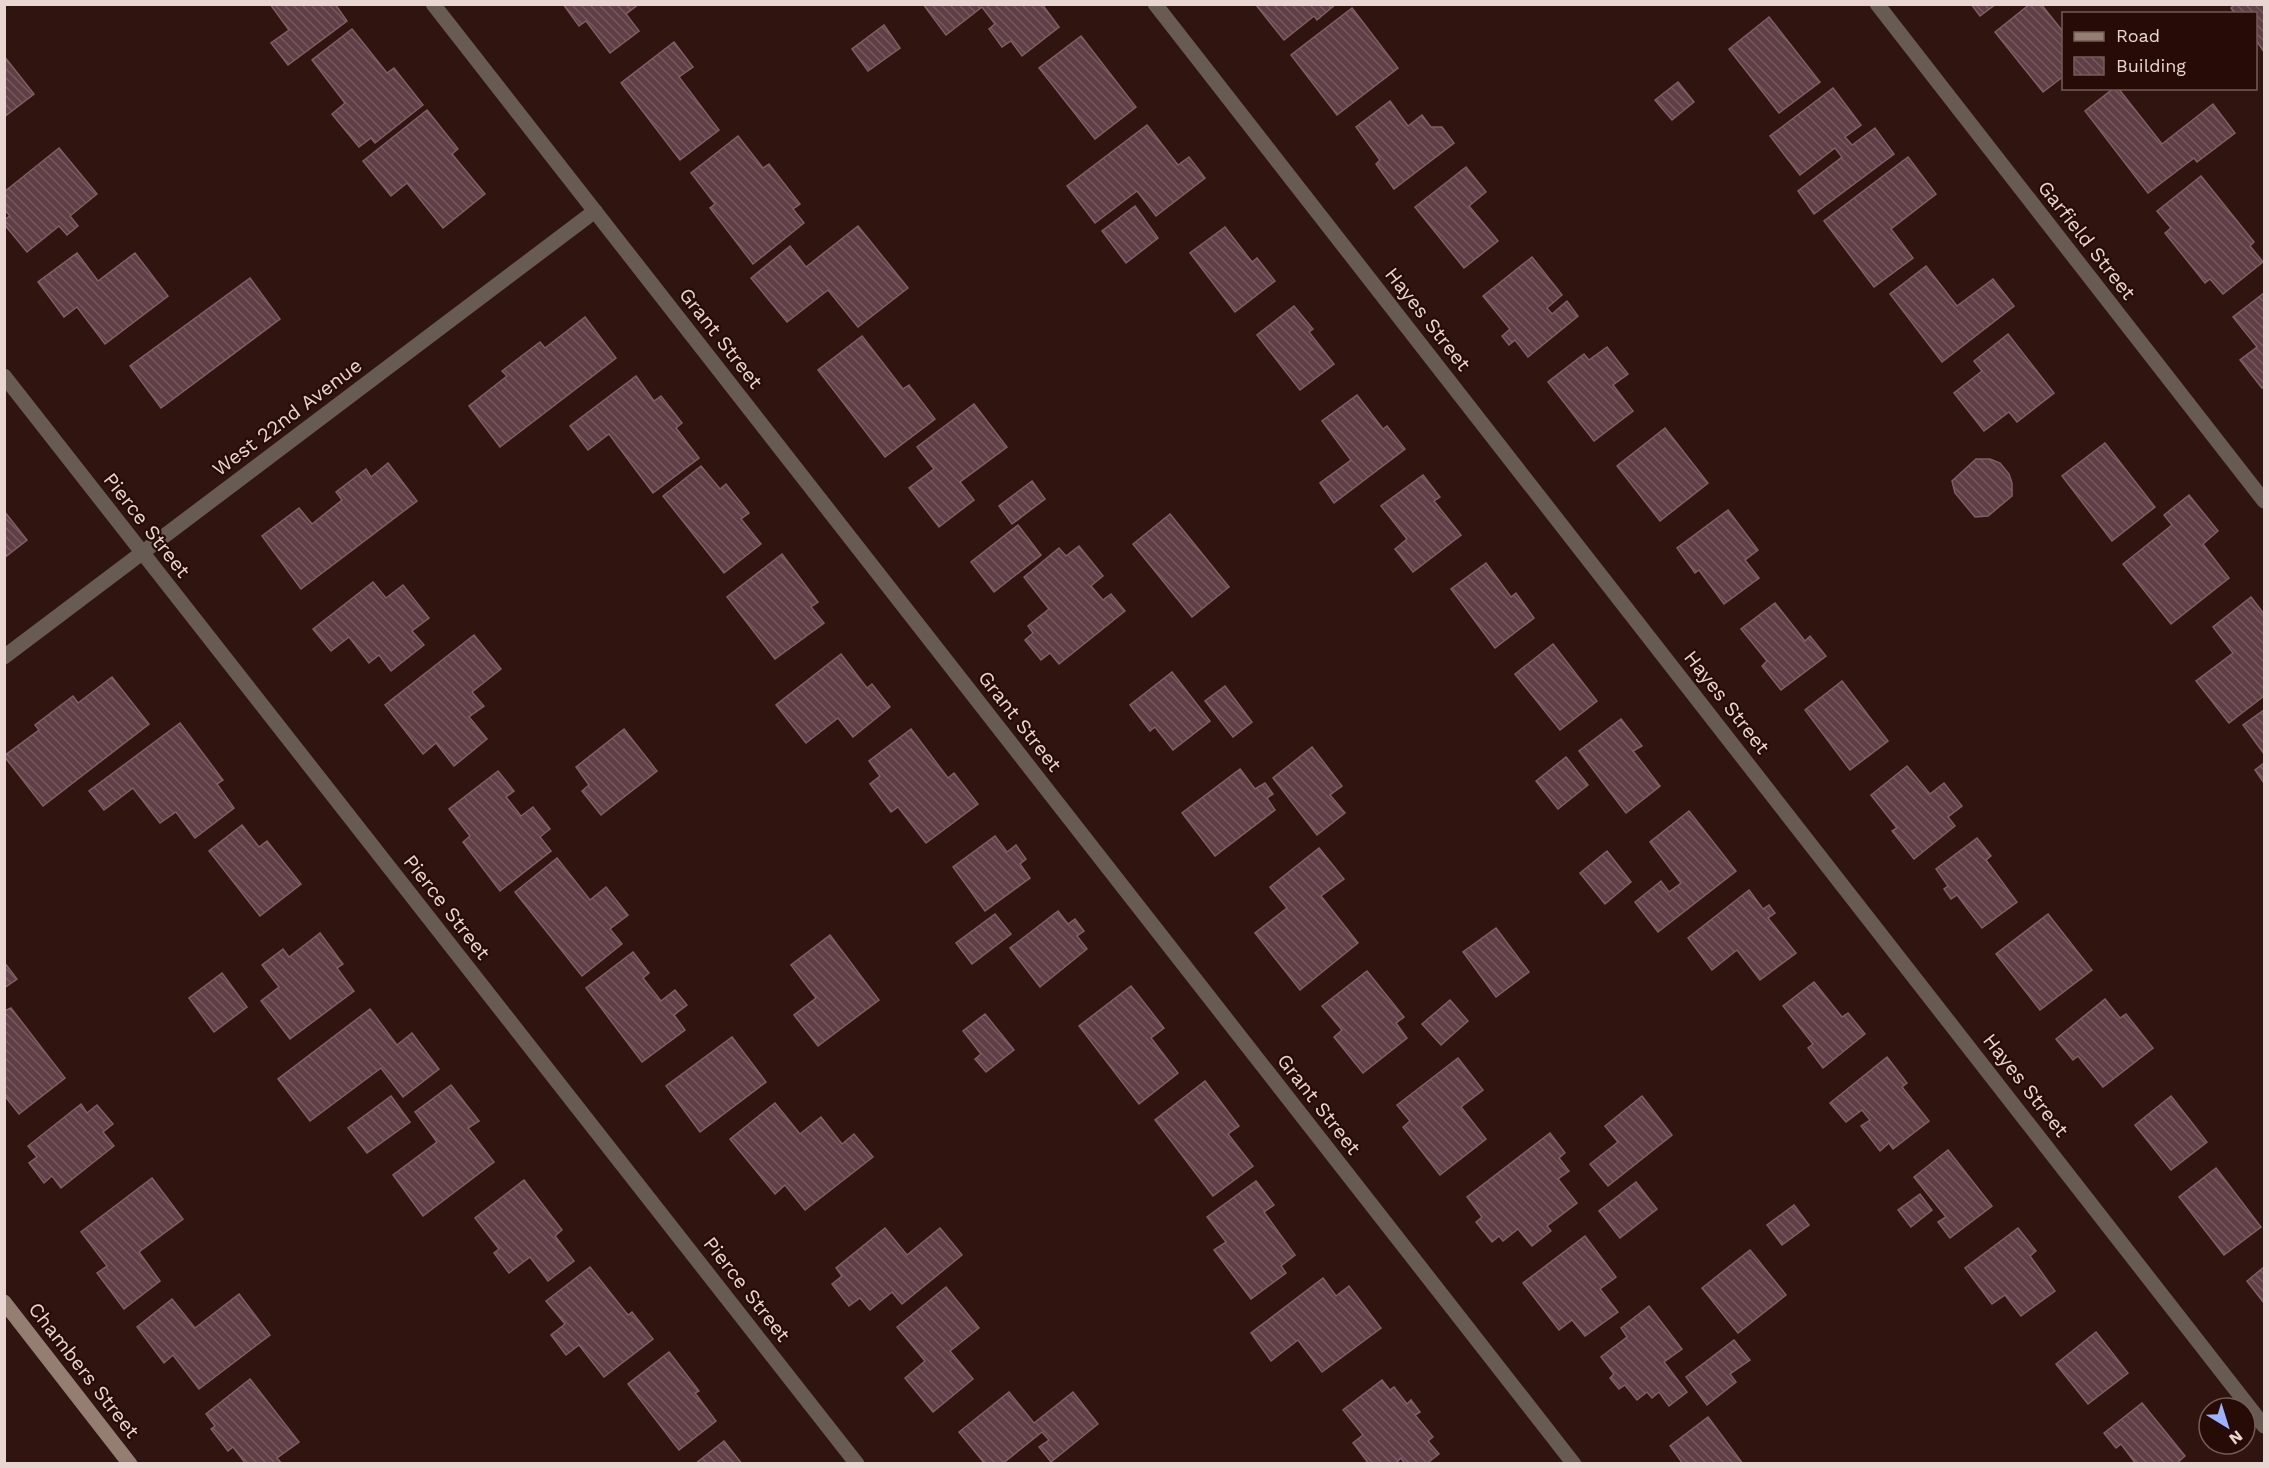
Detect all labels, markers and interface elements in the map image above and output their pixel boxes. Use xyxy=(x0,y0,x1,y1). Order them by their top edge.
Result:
legend xyxy=(2062,12,2257,90)
text: Road xyxy=(2116,25,2160,46)
text: Building xyxy=(2116,55,2186,76)
street label: Garfield Street xyxy=(2033,176,2141,305)
street label: Hayes Street xyxy=(1380,262,1476,376)
street label: Grant Street xyxy=(674,283,768,394)
street label: West 22nd Avenue xyxy=(208,353,366,481)
street label: Pierce Street xyxy=(99,468,196,583)
street label: Hayes Street xyxy=(1679,645,1775,759)
street label: Grant Street xyxy=(973,666,1067,777)
street label: Pierce Street xyxy=(399,850,496,965)
street label: Hayes Street xyxy=(1978,1028,2074,1142)
street label: Grant Street xyxy=(1272,1049,1366,1160)
street label: Pierce Street xyxy=(699,1232,796,1347)
street label: Chambers Street xyxy=(23,1297,145,1443)
north arrow xyxy=(2197,1396,2257,1456)
text: N xyxy=(2225,1426,2246,1449)

